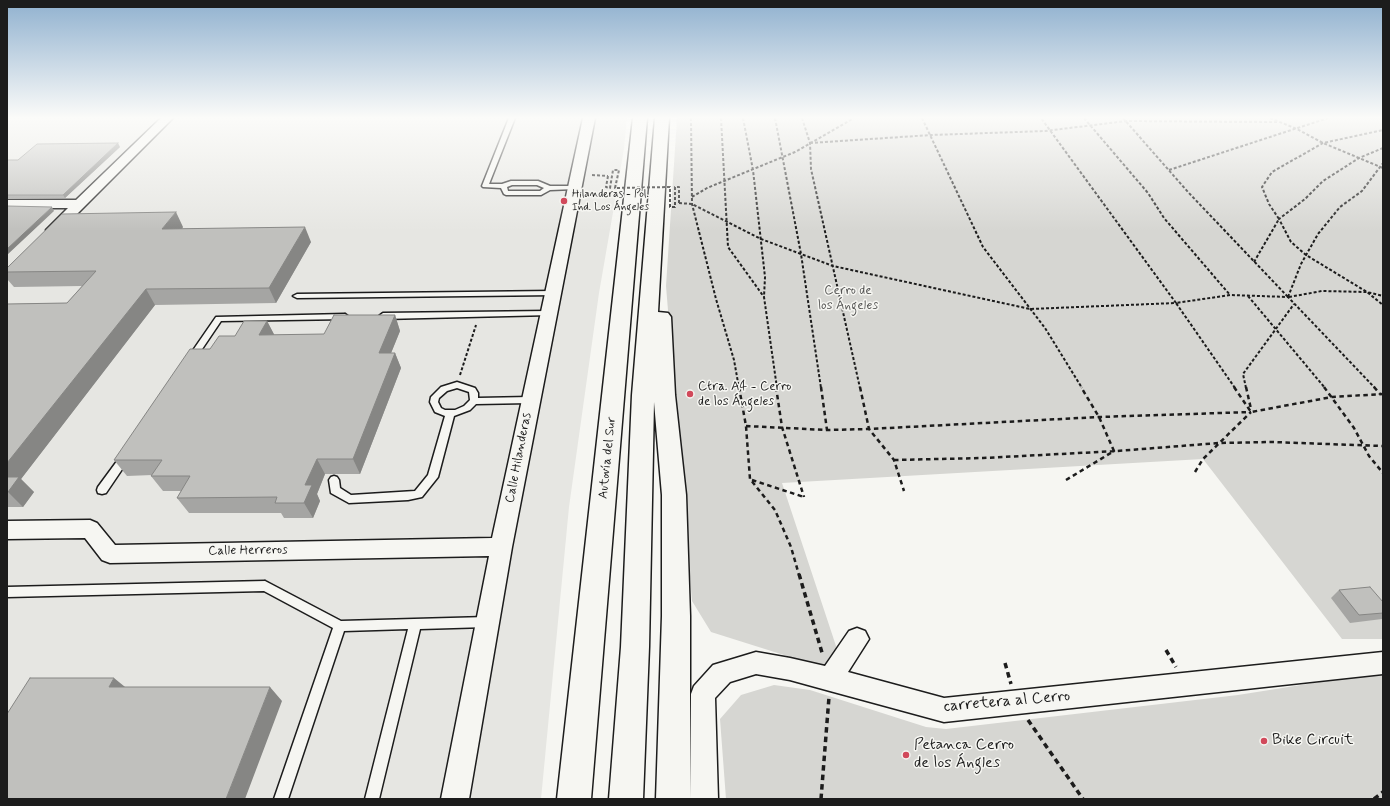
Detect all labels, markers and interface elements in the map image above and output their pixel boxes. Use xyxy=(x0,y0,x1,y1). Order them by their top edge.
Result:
place label: Hilanderas - Pol. Ind. Los Ángeles xyxy=(572,188,649,214)
marker: Hilanderas - Pol. Ind. Los Ángeles xyxy=(559,196,569,206)
park label: Cerro de los Ángeles xyxy=(818,283,878,314)
place label: Ctra. A4 - Cerro de los Ángeles xyxy=(698,379,791,410)
marker: Ctra. A4 - Cerro de los Ángeles xyxy=(685,389,695,399)
street label: Calle Hilanderas xyxy=(503,411,535,505)
street label: Autovía del Sur xyxy=(596,416,620,500)
street label: Calle Herreros xyxy=(208,543,288,559)
street label: carretera al Cerro xyxy=(943,687,1071,717)
place label: Bike Circuit xyxy=(1272,731,1353,751)
place label: Petanca Cerro de los Ángles xyxy=(914,736,1014,774)
marker: Bike Circuit xyxy=(1259,736,1269,746)
marker: Petanca Cerro de los Ángles xyxy=(901,750,911,760)

